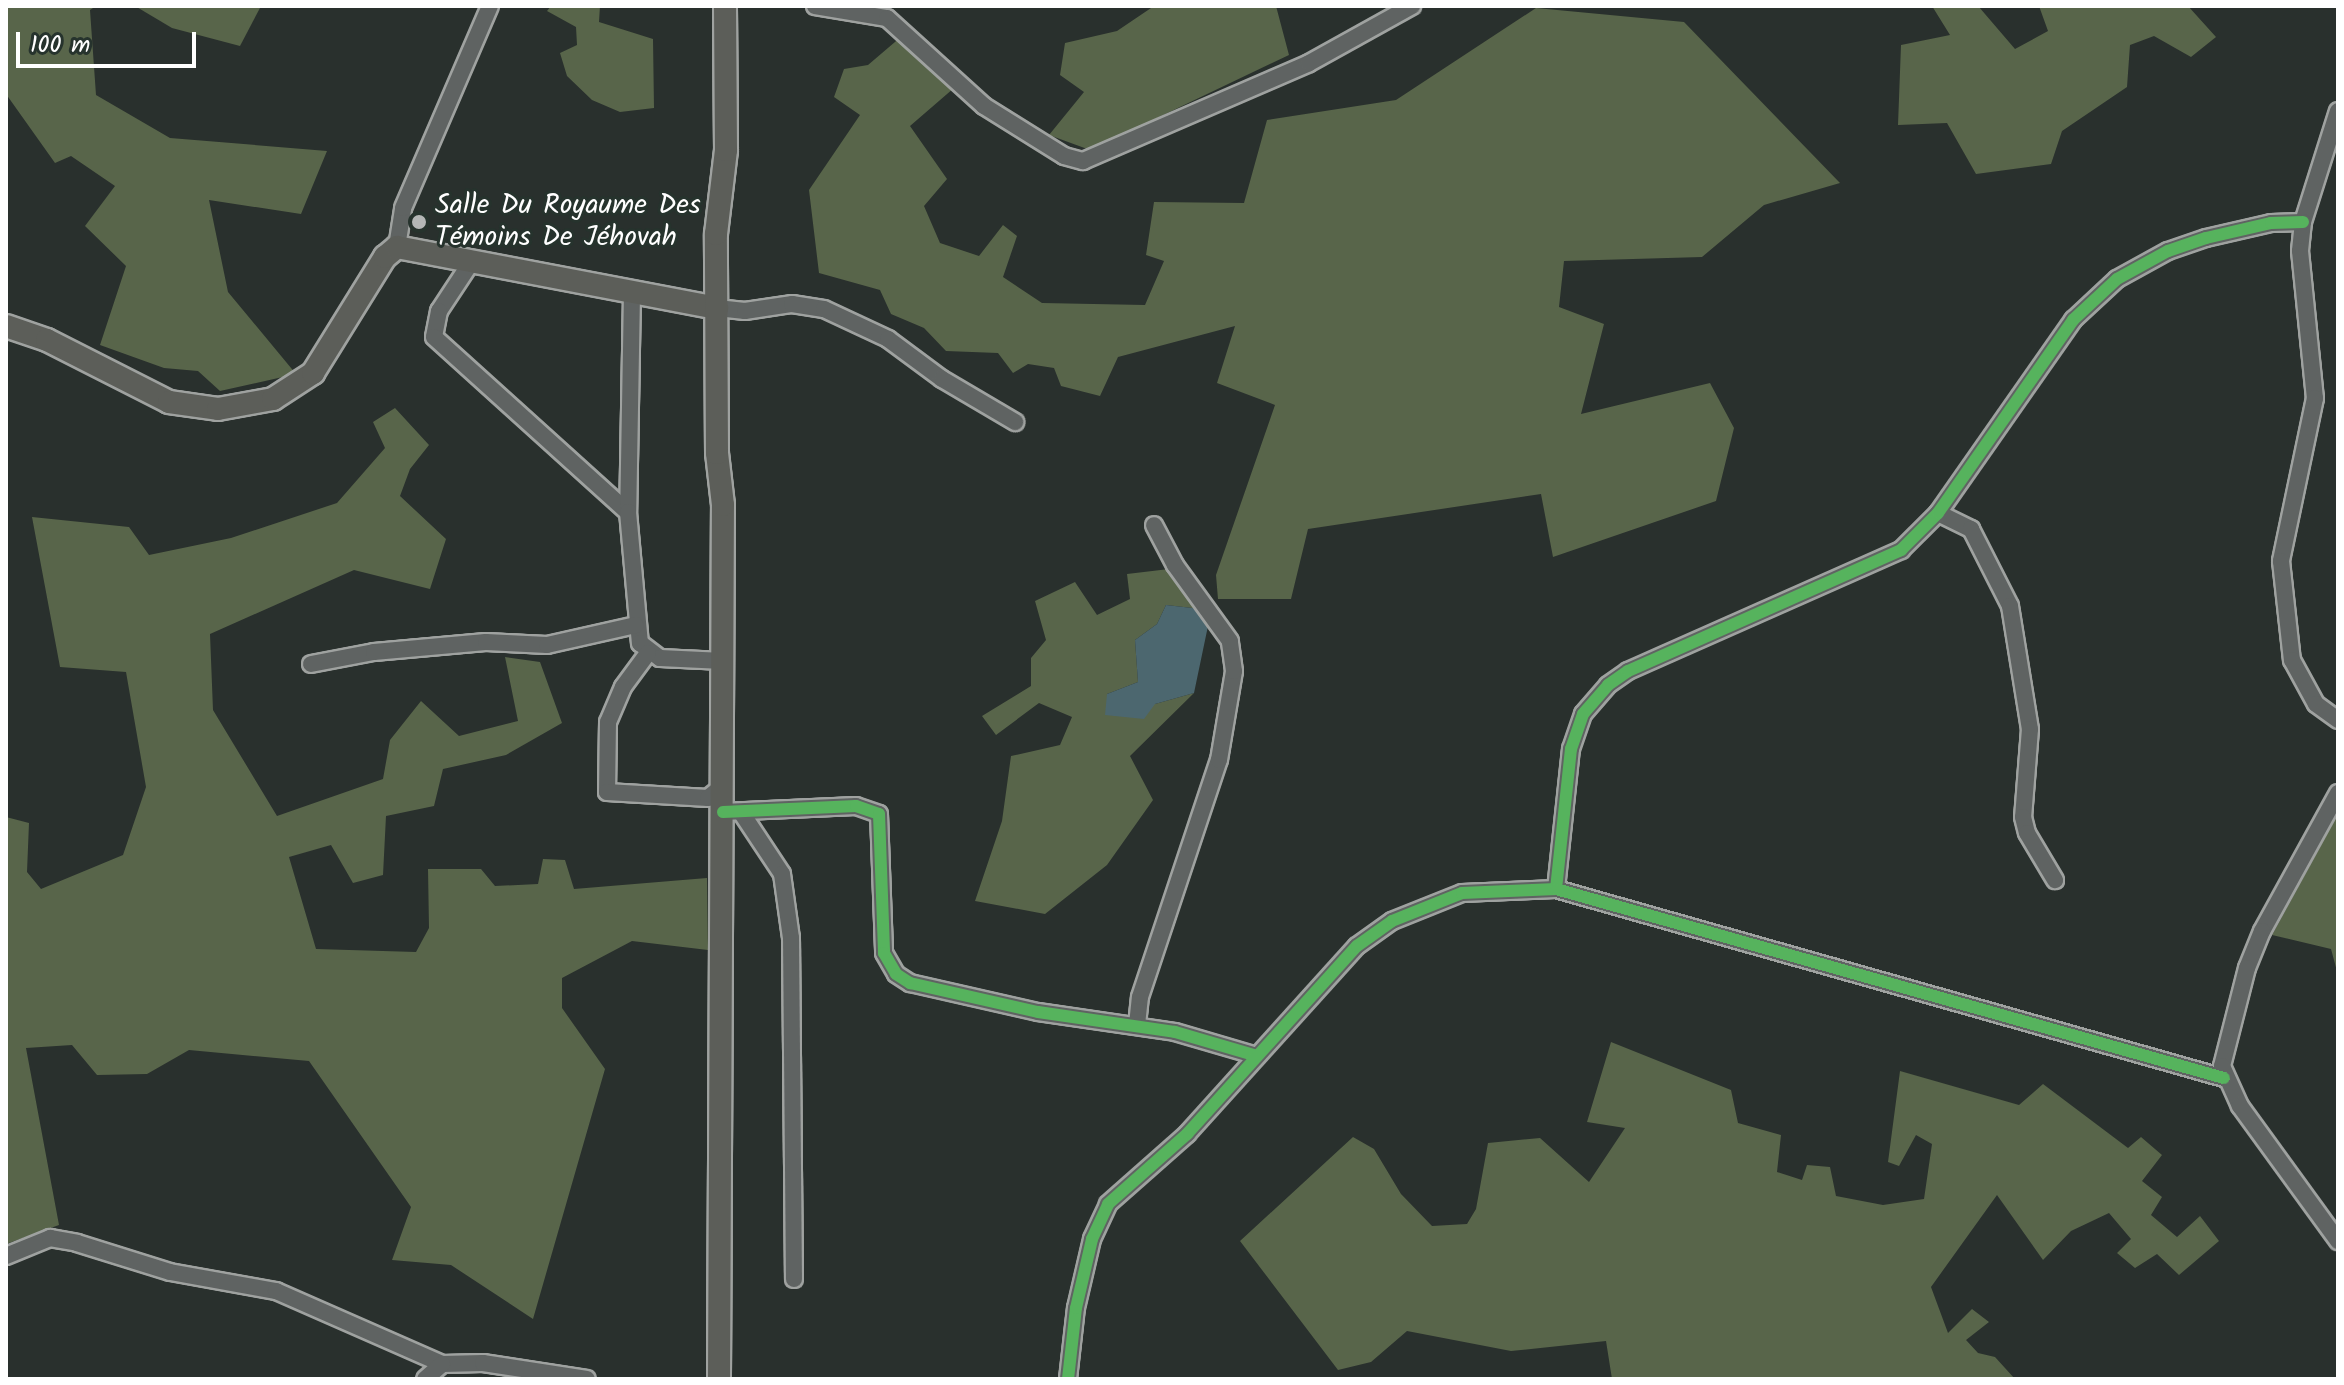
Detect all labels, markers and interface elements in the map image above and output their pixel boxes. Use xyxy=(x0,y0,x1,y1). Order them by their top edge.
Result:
scale bar xyxy=(20,16,200,66)
text: 100 m xyxy=(30,26,90,65)
place label: Salle Du Royaume Des Témoins De Jéhovah xyxy=(435,189,701,255)
marker: Salle Du Royaume Des Témoins De Jéhovah xyxy=(410,213,428,231)

